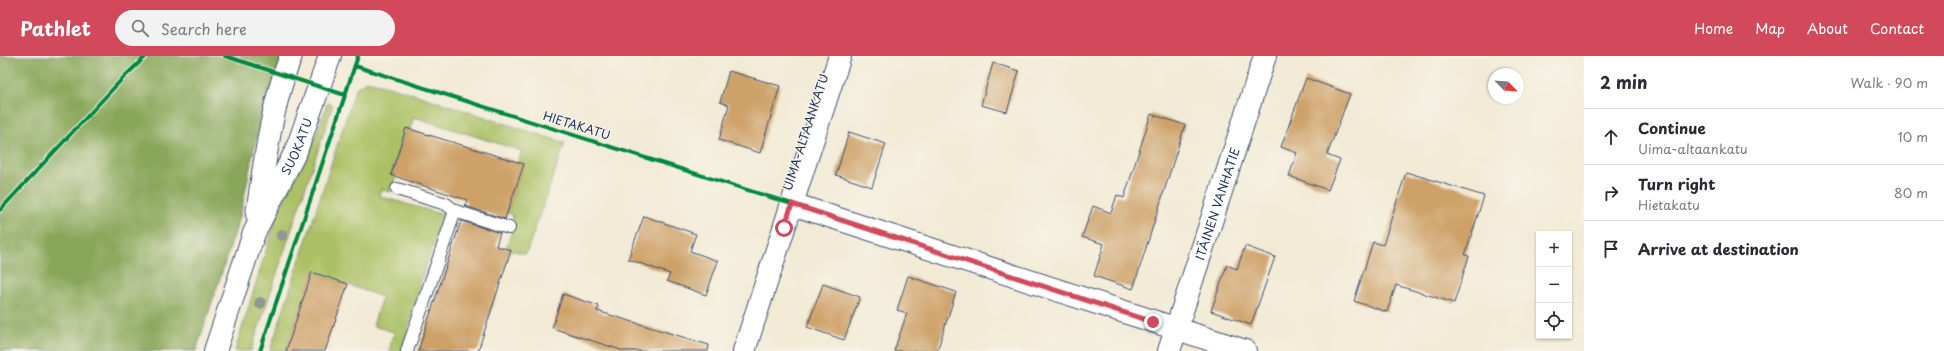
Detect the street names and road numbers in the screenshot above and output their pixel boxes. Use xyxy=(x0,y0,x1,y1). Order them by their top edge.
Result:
street label: UIMA-ALTAANKATU xyxy=(778,71,832,193)
street label: HIETAKATU xyxy=(541,106,613,144)
street label: SUOKATU xyxy=(276,115,316,178)
street label: ITÄINEN VANHATIE xyxy=(1190,145,1244,262)

